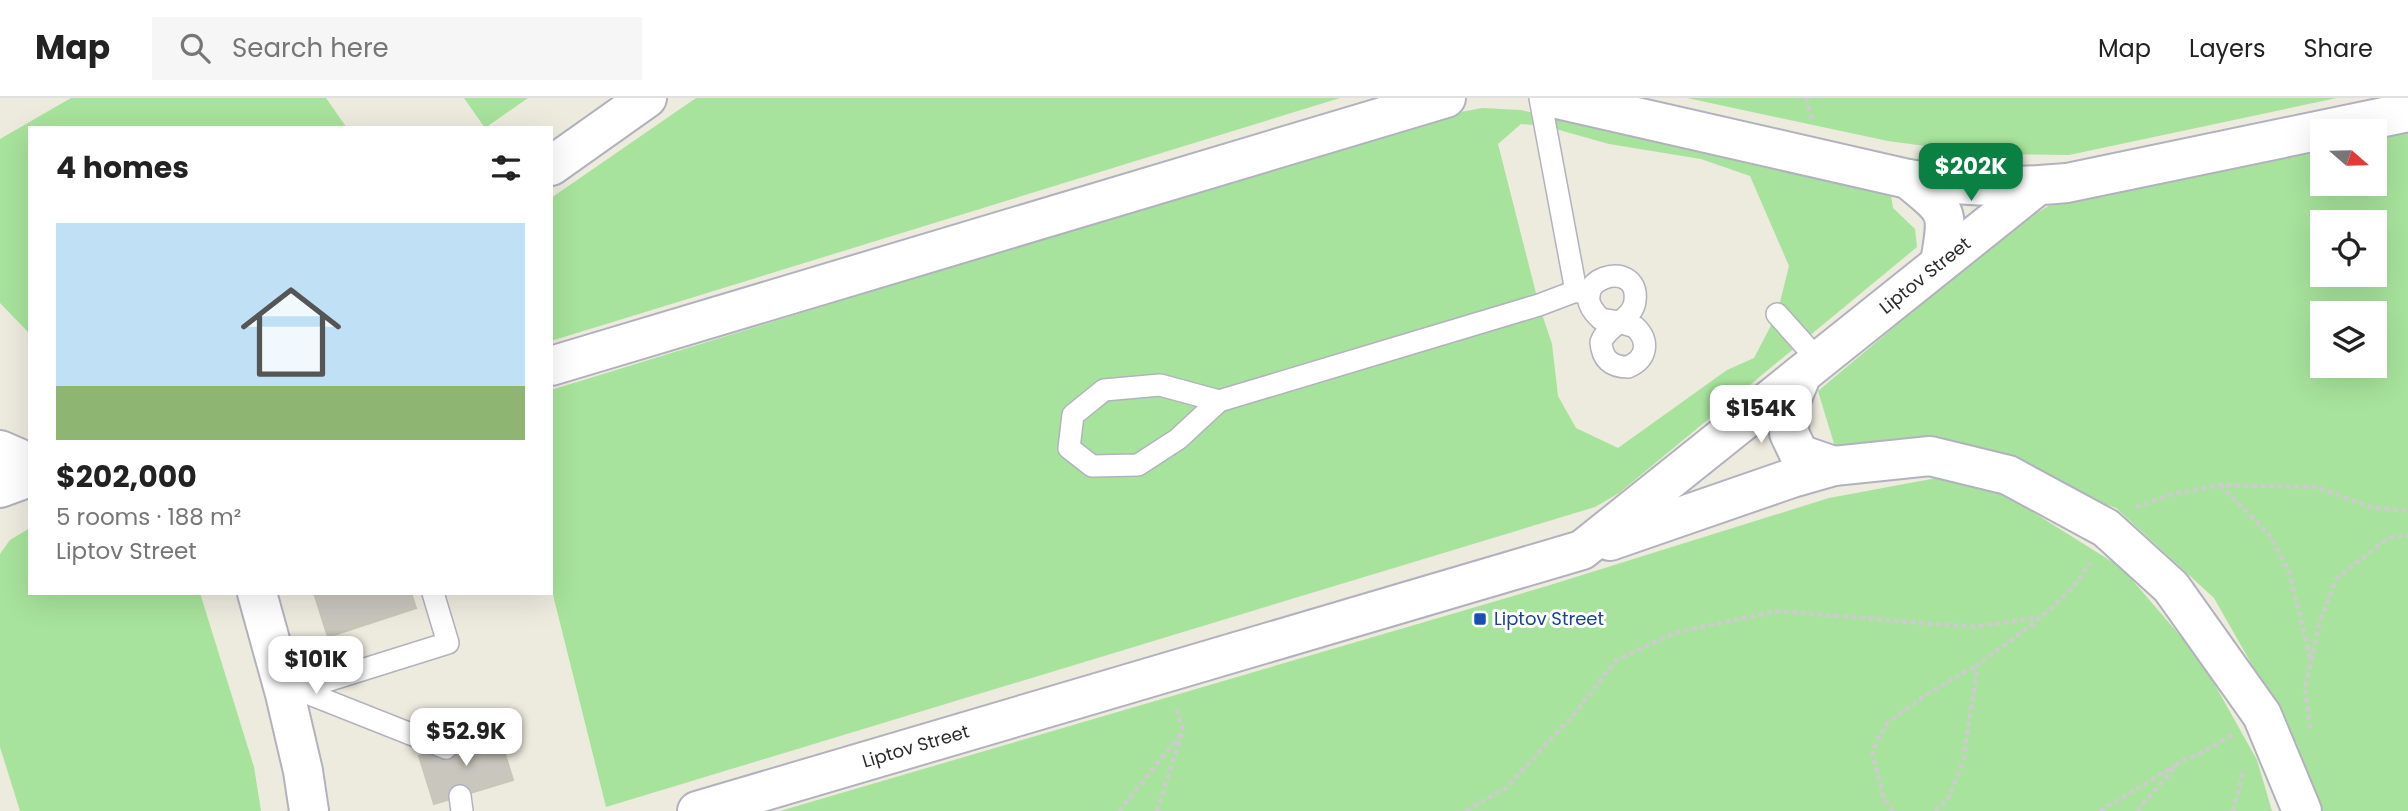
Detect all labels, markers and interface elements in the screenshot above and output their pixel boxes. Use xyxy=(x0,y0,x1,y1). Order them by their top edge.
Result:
search box xyxy=(152,17,642,80)
text: Map xyxy=(35,24,110,71)
icon: search xyxy=(176,29,214,67)
text: Search here xyxy=(232,30,389,66)
text: Map xyxy=(2098,32,2151,65)
text: Layers xyxy=(2189,32,2265,65)
text: Share xyxy=(2303,32,2373,65)
north arrow xyxy=(2310,119,2387,196)
map controls xyxy=(2310,119,2387,378)
pin: $202K xyxy=(1922,144,2020,203)
text: 4 homes xyxy=(56,146,189,189)
icon: filters xyxy=(487,149,525,187)
text: $202K xyxy=(1935,150,2007,182)
button: locate xyxy=(2310,210,2387,287)
street label: Liptov Street xyxy=(1874,231,1976,319)
icon: home xyxy=(228,269,354,395)
button: layers xyxy=(2310,301,2387,378)
pin: $154K xyxy=(1712,386,1810,445)
text: $154K xyxy=(1726,392,1796,424)
text: $202,000 xyxy=(56,455,197,498)
text: 5 rooms · 188 m² xyxy=(56,501,241,533)
text: Liptov Street xyxy=(56,535,197,567)
place label: Liptov Street xyxy=(1494,606,1604,631)
marker: Liptov Street xyxy=(1472,611,1488,627)
pin: $101K xyxy=(267,636,365,696)
text: $101K xyxy=(284,643,348,675)
pin: $52.9K xyxy=(409,708,523,768)
text: $52.9K xyxy=(426,715,506,747)
street label: Liptov Street xyxy=(859,718,972,774)

